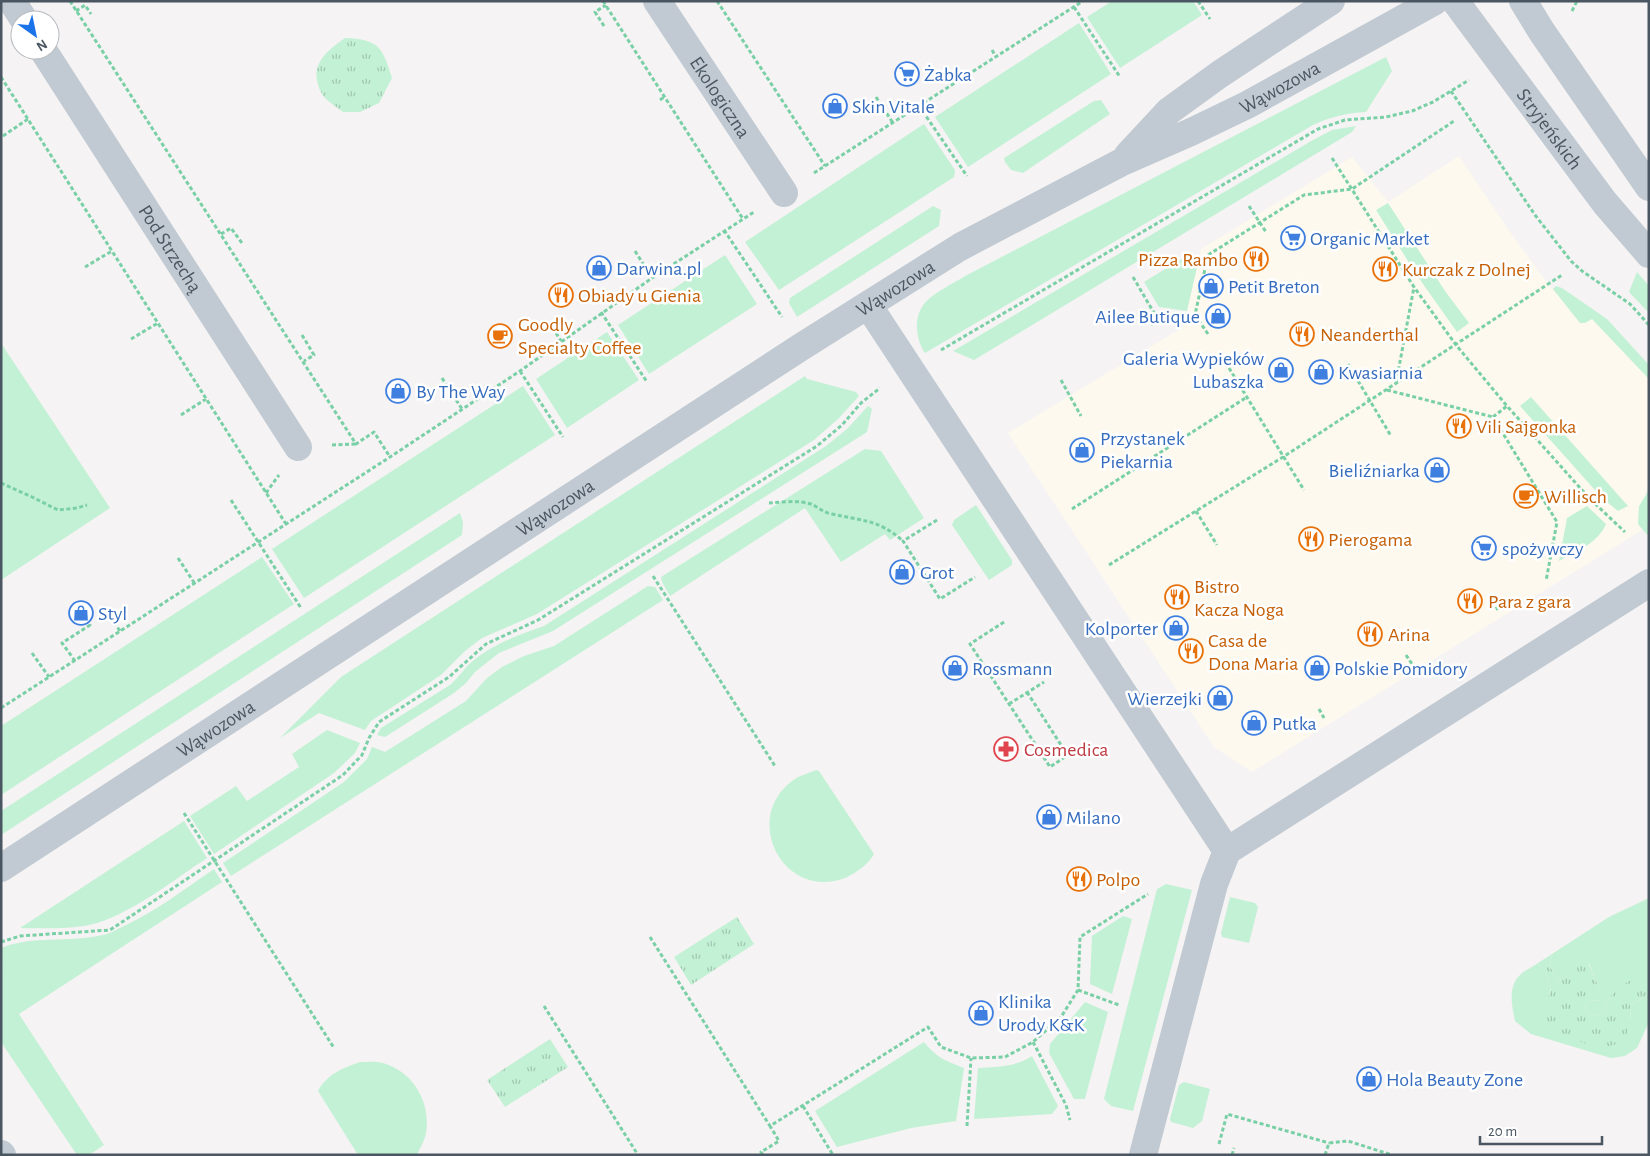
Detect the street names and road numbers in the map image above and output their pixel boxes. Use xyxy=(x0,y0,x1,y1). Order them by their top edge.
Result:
street label: Ekologiczna xyxy=(686,53,754,142)
street label: Wąwozowa xyxy=(1236,58,1324,118)
street label: Stryjeńskich xyxy=(1513,85,1585,174)
street label: Pod Strzechą xyxy=(134,202,205,297)
street label: Wąwozowa xyxy=(853,257,939,321)
street label: Wąwozowa xyxy=(513,476,598,541)
street label: Wąwozowa xyxy=(174,697,259,762)

